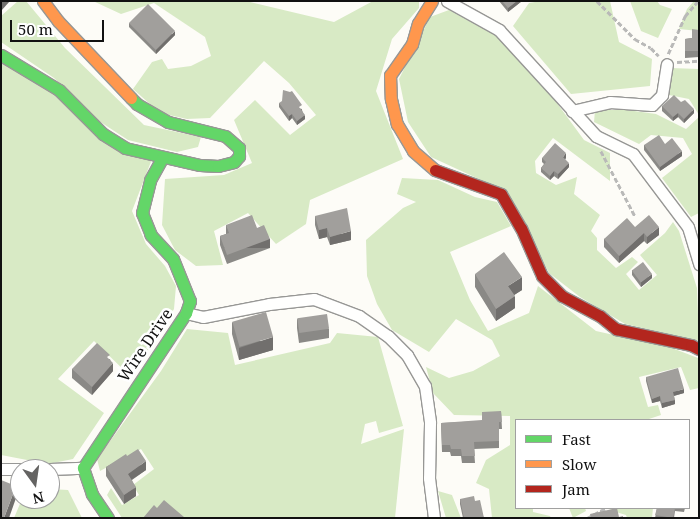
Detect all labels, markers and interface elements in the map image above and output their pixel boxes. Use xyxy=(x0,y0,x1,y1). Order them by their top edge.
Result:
scale bar xyxy=(12,10,106,42)
text: 50 m xyxy=(18,19,53,39)
street label: Wire Drive xyxy=(113,305,177,385)
legend xyxy=(515,419,690,509)
text: Fast xyxy=(562,429,591,449)
text: Slow xyxy=(562,454,596,474)
north arrow xyxy=(10,459,60,509)
text: Jam xyxy=(562,479,590,499)
text: N xyxy=(31,488,46,509)

